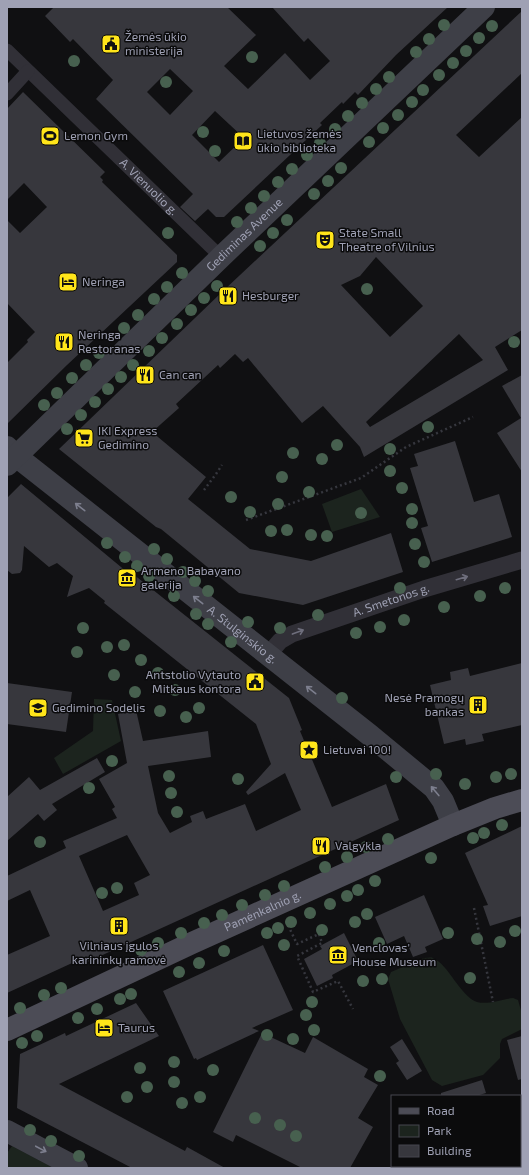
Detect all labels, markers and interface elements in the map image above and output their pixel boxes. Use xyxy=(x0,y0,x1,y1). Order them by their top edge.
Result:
place label: Žemės ūkio ministerija xyxy=(125,29,187,58)
public building icon: Žemės ūkio ministerija xyxy=(100,33,122,55)
sports icon: Lemon Gym xyxy=(39,125,61,147)
place label: Lietuvos žemės ūkio biblioteka xyxy=(257,126,341,154)
place label: Lemon Gym xyxy=(64,128,128,142)
library icon: Lietuvos žemės ūkio biblioteka xyxy=(232,130,254,152)
street label: A. Vienuolio g. xyxy=(117,155,181,218)
street label: Gediminas Avenue xyxy=(203,194,285,273)
place label: State Small Theatre of Vilnius xyxy=(339,225,435,253)
theatre icon: State Small Theatre of Vilnius xyxy=(314,229,336,251)
hotel icon: Neringa xyxy=(57,271,79,293)
place label: Neringa xyxy=(82,274,125,288)
restaurant icon: Hesburger xyxy=(217,285,239,307)
place label: Hesburger xyxy=(242,288,299,302)
place label: Neringa Restoranas xyxy=(78,327,140,355)
restaurant icon: Neringa Restoranas xyxy=(53,331,75,353)
restaurant icon: Can can xyxy=(134,364,156,386)
place label: Can can xyxy=(159,367,202,381)
place label: IKI Express Gedimino xyxy=(98,423,157,451)
supermarket icon: IKI Express Gedimino xyxy=(73,427,95,449)
one-way arrow xyxy=(74,502,85,511)
place label: Armeno Babayano galerija xyxy=(141,563,241,592)
museum icon: Armeno Babayano galerija xyxy=(116,567,138,589)
one-way arrow xyxy=(455,574,468,581)
street label: A. Smetonos g. xyxy=(351,580,431,619)
one-way arrow xyxy=(193,596,204,605)
street label: A. Stulginskio g. xyxy=(205,602,281,666)
one-way arrow xyxy=(291,628,304,635)
place label: Antstolio Vytauto Mitkaus kontora xyxy=(146,667,241,695)
public building icon: Antstolio Vytauto Mitkaus kontora xyxy=(244,671,266,693)
one-way arrow xyxy=(306,685,317,694)
place label: Nesė Pramogų bankas xyxy=(385,690,464,718)
building icon: Nesė Pramogų bankas xyxy=(467,694,489,716)
school or university icon: Gedimino Sodelis xyxy=(27,697,49,719)
place label: Gedimino Sodelis xyxy=(52,700,145,714)
place icon: Lietuvai 100! xyxy=(298,739,320,761)
place label: Lietuvai 100! xyxy=(323,742,391,756)
one-way arrow xyxy=(431,786,440,796)
restaurant icon: Valgykla xyxy=(310,835,332,857)
place label: Valgykla xyxy=(335,838,381,852)
street label: Pamėnkalnio g. xyxy=(222,887,303,934)
building icon: Vilniaus įgulos karininkų ramovė xyxy=(108,915,130,937)
place label: Vilniaus įgulos karininkų ramovė xyxy=(72,938,166,966)
place label: Venclovas' House Museum xyxy=(352,940,436,968)
museum icon: Venclovas' House Museum xyxy=(327,944,349,966)
hotel icon: Taurus xyxy=(93,1017,115,1039)
place label: Taurus xyxy=(118,1020,155,1034)
legend xyxy=(391,1095,521,1167)
text: Road xyxy=(427,1103,455,1117)
text: Park xyxy=(427,1123,452,1137)
text: Building xyxy=(427,1143,472,1157)
one-way arrow xyxy=(35,1146,47,1153)

